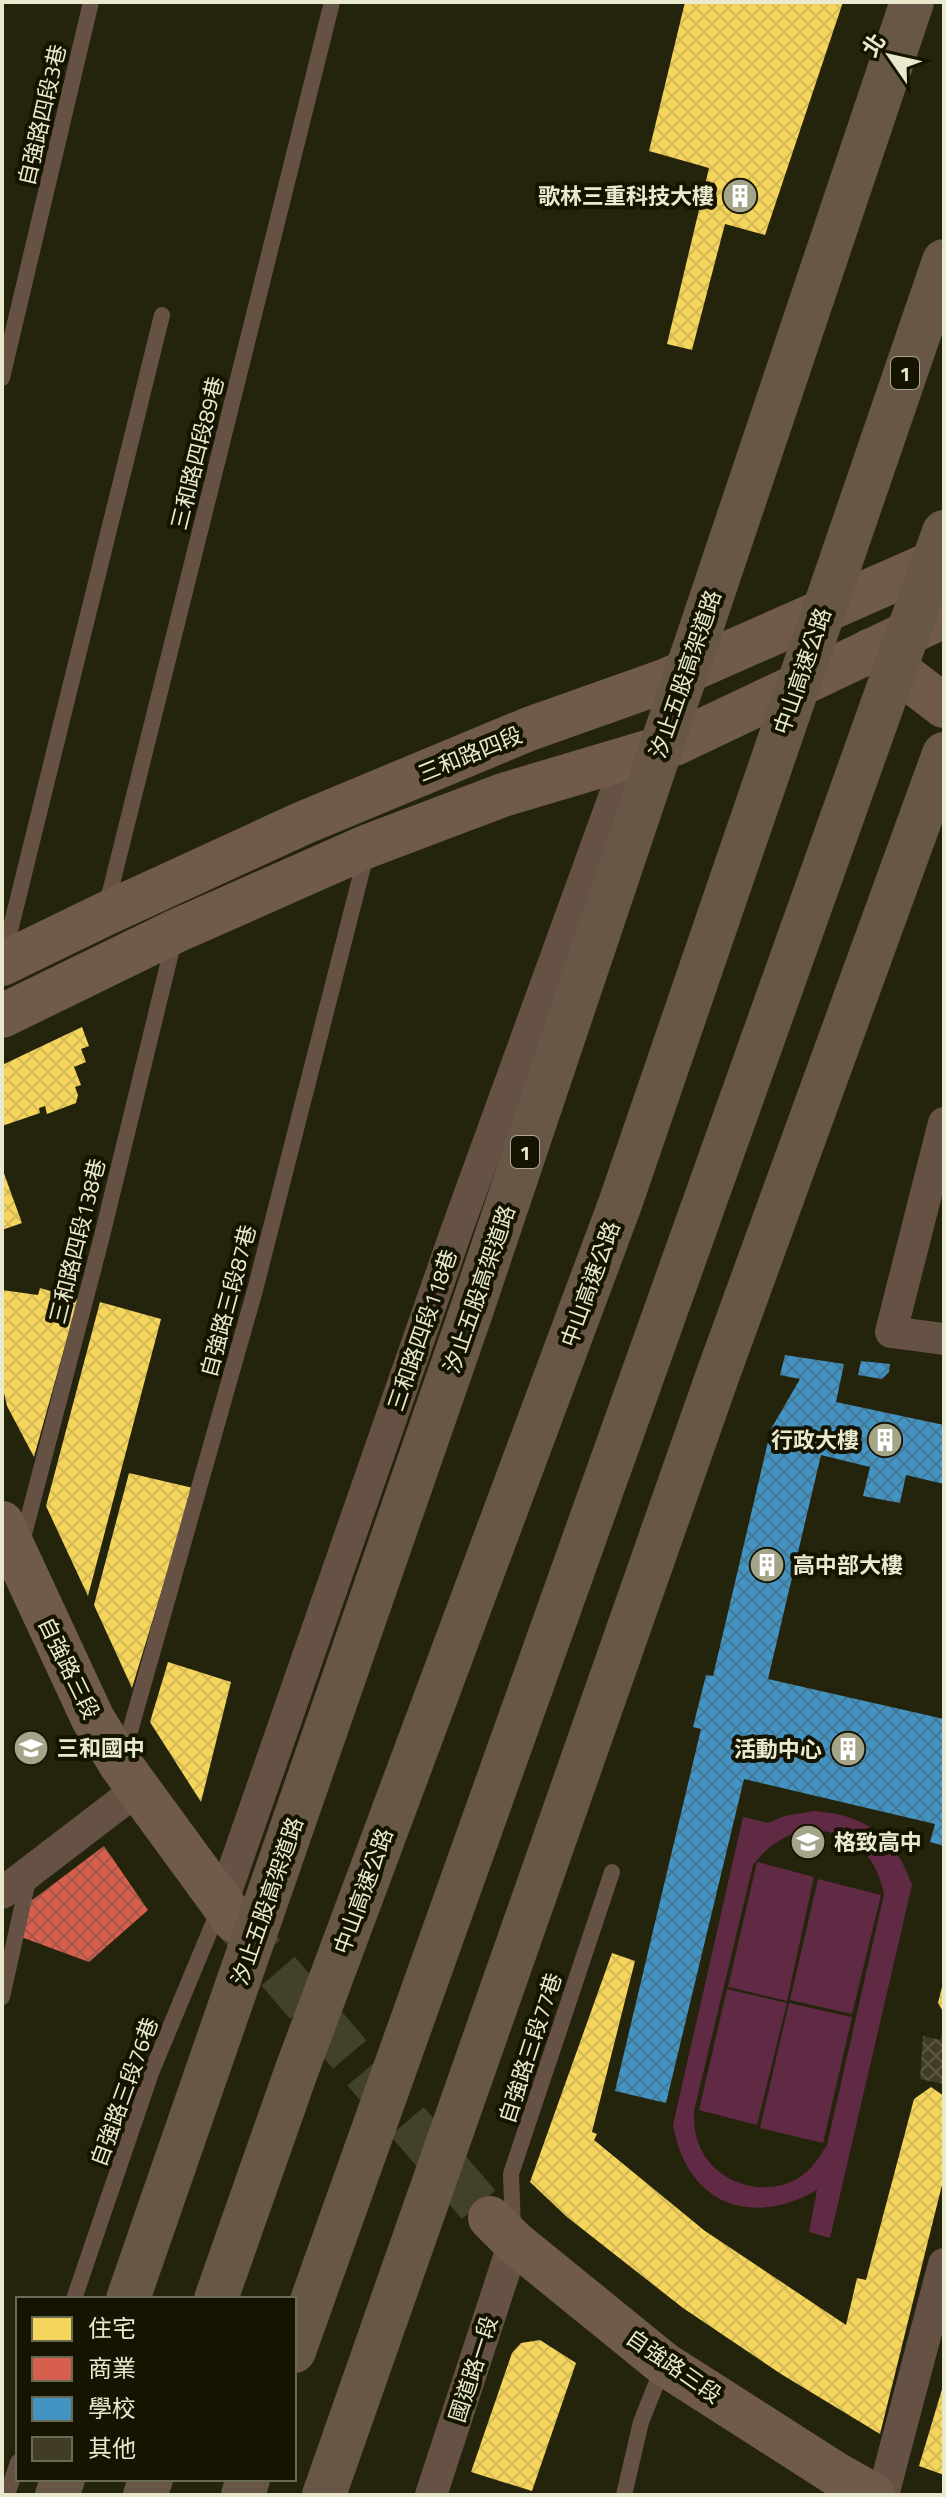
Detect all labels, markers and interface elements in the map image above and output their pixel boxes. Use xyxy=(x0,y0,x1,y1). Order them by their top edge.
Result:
north arrow xyxy=(850,16,930,96)
text: 北 xyxy=(853,26,894,63)
street label: 自強路四段3巷 xyxy=(9,41,75,189)
building icon: 歌林三重科技大樓 xyxy=(721,177,759,215)
place label: 歌林三重科技大樓 xyxy=(538,179,714,213)
road number: 1 xyxy=(891,357,919,389)
street label: 三和路四段89巷 xyxy=(162,373,232,533)
street label: 汐止五股高架道路 xyxy=(640,585,730,763)
street label: 中山高速公路 xyxy=(764,603,840,739)
street label: 三和路四段 xyxy=(413,718,527,790)
road number: 1 xyxy=(511,1136,539,1168)
street label: 三和路四段138巷 xyxy=(40,1155,114,1327)
street label: 汐止五股高架道路 xyxy=(434,1200,524,1378)
street label: 中山高速公路 xyxy=(551,1216,629,1352)
street label: 自強路三段87巷 xyxy=(191,1221,265,1381)
street label: 三和路四段118巷 xyxy=(378,1245,466,1415)
building icon: 行政大樓 xyxy=(866,1421,904,1459)
place label: 行政大樓 xyxy=(771,1423,859,1457)
building icon: 高中部大樓 xyxy=(748,1546,786,1584)
place label: 高中部大樓 xyxy=(793,1548,903,1582)
street label: 自強路三段 xyxy=(30,1611,108,1725)
school or university icon: 三和國中 xyxy=(12,1729,50,1767)
building icon: 活動中心 xyxy=(829,1730,867,1768)
place label: 三和國中 xyxy=(57,1731,145,1765)
place label: 活動中心 xyxy=(734,1732,822,1766)
street label: 汐止五股高架道路 xyxy=(222,1812,312,1990)
street label: 中山高速公路 xyxy=(324,1823,402,1959)
school or university icon: 格致高中 xyxy=(789,1823,827,1861)
place label: 格致高中 xyxy=(834,1825,922,1859)
street label: 自強路三段77巷 xyxy=(490,1968,570,2128)
street label: 自強路三段76巷 xyxy=(81,2013,167,2171)
legend xyxy=(16,2297,296,2481)
text: 住宅 xyxy=(88,2310,136,2346)
street label: 國道路一段 xyxy=(440,2311,506,2427)
street label: 自強路三段 xyxy=(619,2321,729,2411)
text: 商業 xyxy=(88,2350,136,2386)
text: 學校 xyxy=(88,2390,136,2426)
text: 其他 xyxy=(88,2430,136,2466)

